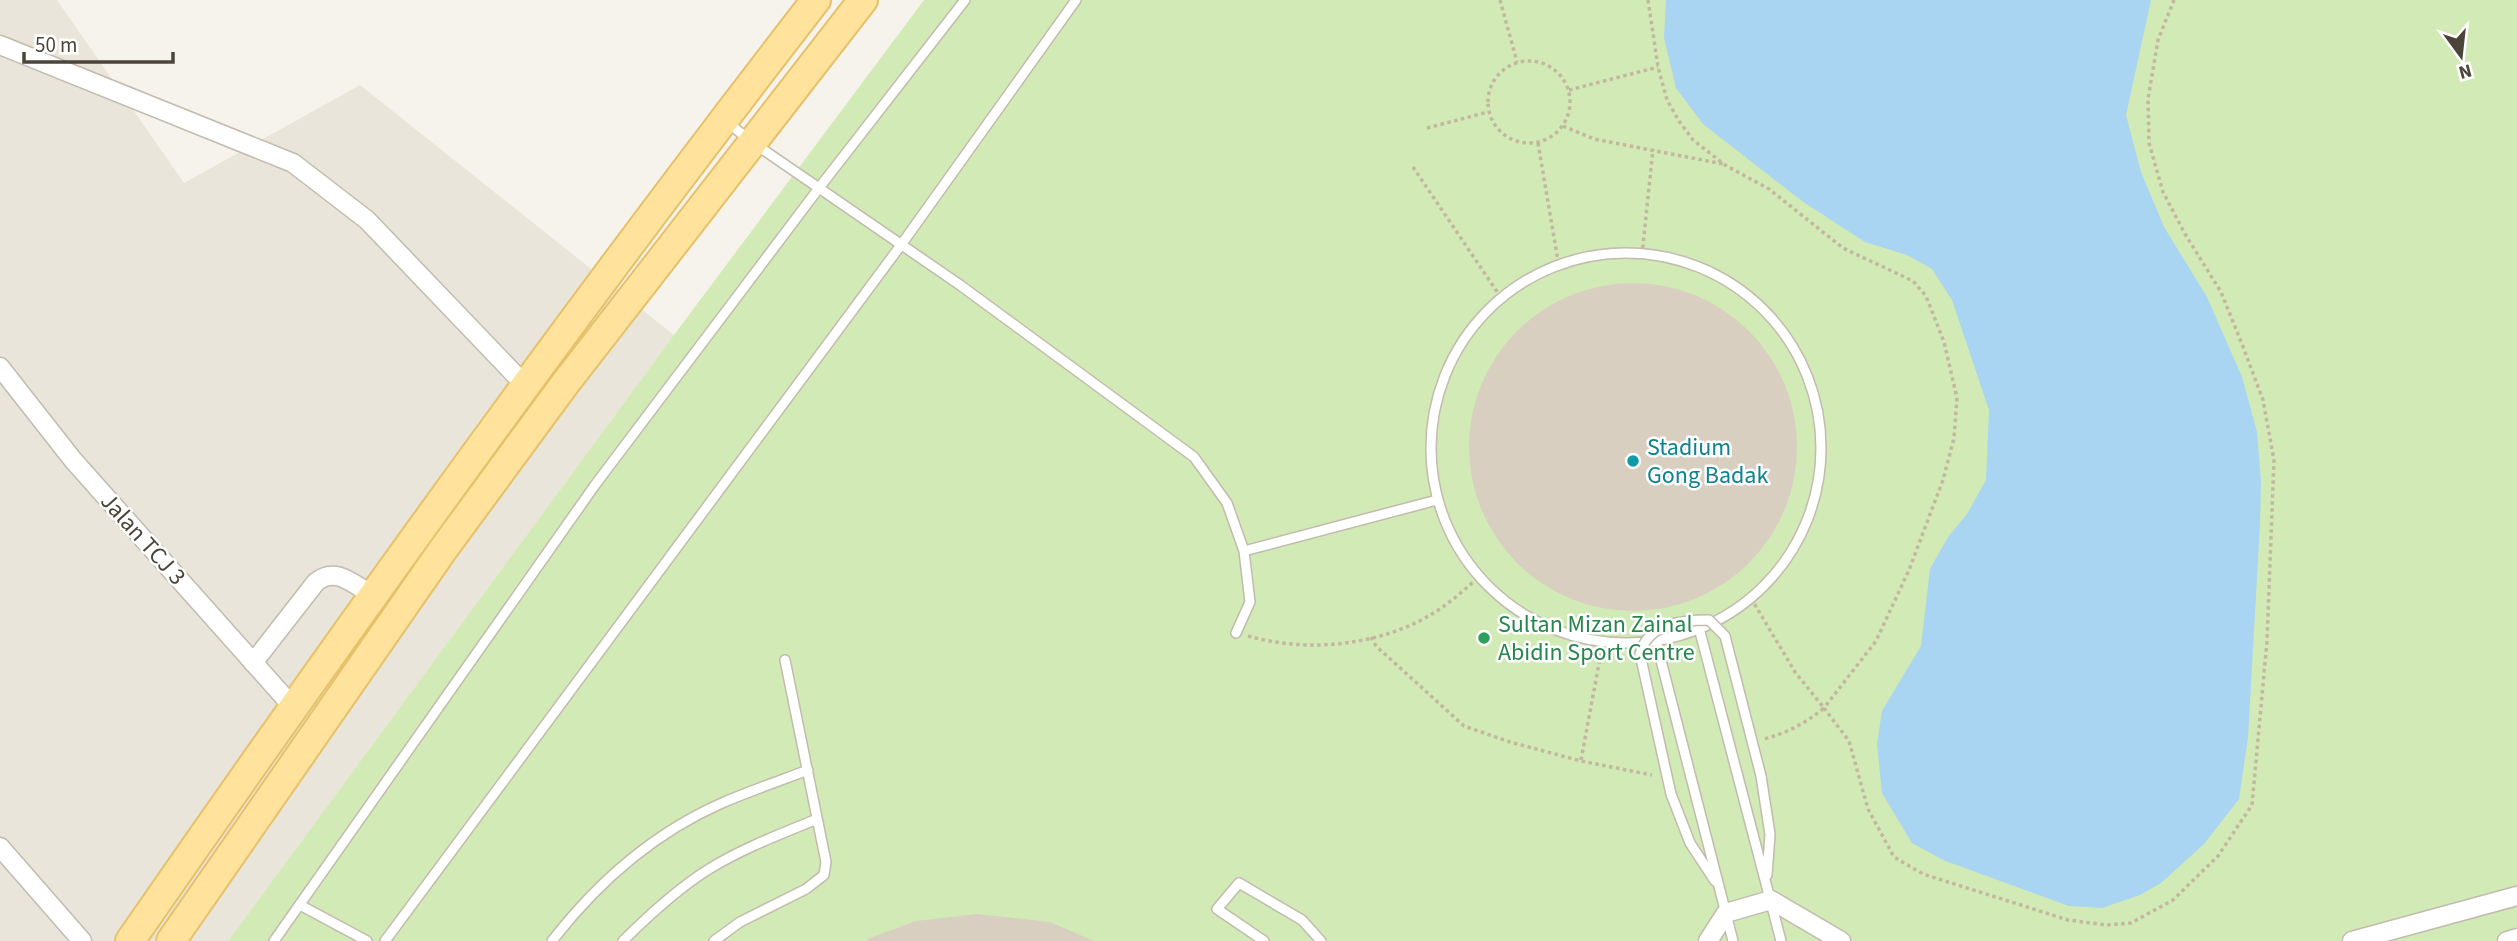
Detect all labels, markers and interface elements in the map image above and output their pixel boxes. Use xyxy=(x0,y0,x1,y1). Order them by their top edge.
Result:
scale bar xyxy=(24,21,173,65)
north arrow xyxy=(2426,21,2496,91)
text: 50 m xyxy=(35,30,77,60)
text: N xyxy=(2455,56,2475,86)
place label: Stadium Gong Badak xyxy=(1647,430,1768,493)
marker: Stadium Gong Badak xyxy=(1625,453,1641,469)
street label: Jalan TCJ 3 xyxy=(92,485,194,593)
place label: Sultan Mizan Zainal Abidin Sport Centre xyxy=(1498,607,1695,670)
marker: Sultan Mizan Zainal Abidin Sport Centre xyxy=(1476,630,1492,646)

